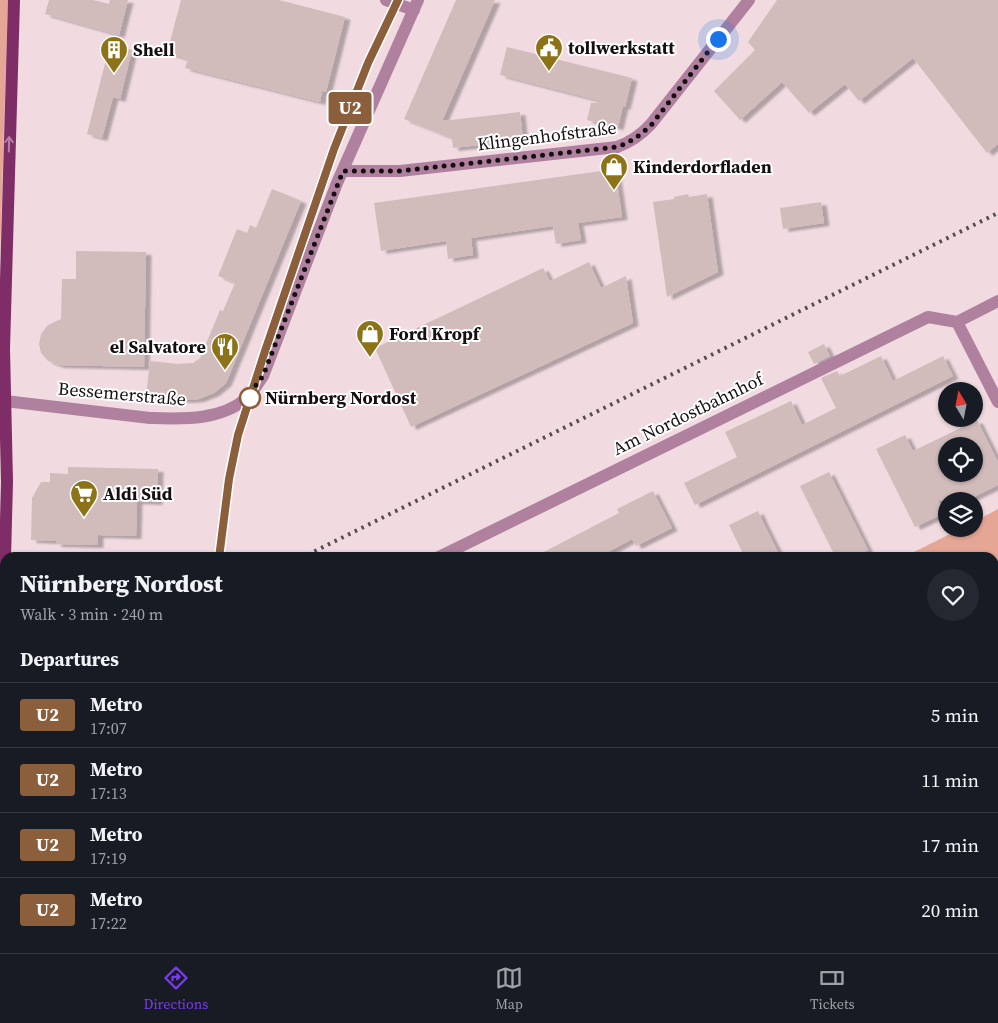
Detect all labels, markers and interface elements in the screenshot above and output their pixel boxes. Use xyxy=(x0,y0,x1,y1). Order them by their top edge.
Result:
your location xyxy=(706,27,731,52)
public building icon: tollwerkstatt xyxy=(534,33,564,72)
building icon: Shell xyxy=(99,35,129,74)
place label: tollwerkstatt xyxy=(568,35,675,60)
place label: Shell xyxy=(133,37,175,62)
line badge: U2 xyxy=(328,92,372,124)
text: U2 xyxy=(339,95,361,120)
street label: Klingenhofstraße xyxy=(476,115,618,156)
one-way arrow xyxy=(4,136,14,152)
shop icon: Kinderdorfladen xyxy=(599,152,629,191)
place label: Kinderdorfladen xyxy=(633,154,772,179)
shop icon: Ford Kropf xyxy=(355,319,385,358)
place label: Ford Kropf xyxy=(389,321,482,346)
restaurant icon: el Salvatore xyxy=(210,332,240,371)
place label: el Salvatore xyxy=(110,334,206,359)
street label: Am Nordostbahnhof xyxy=(608,365,769,461)
street label: Bessemerstraße xyxy=(57,375,187,412)
north arrow xyxy=(938,382,982,428)
map controls xyxy=(938,382,983,537)
place label: Nürnberg Nordost xyxy=(265,385,417,410)
marker: Nürnberg Nordost xyxy=(239,387,261,409)
button: locate xyxy=(938,437,983,482)
supermarket icon: Aldi Süd xyxy=(69,479,99,518)
place label: Aldi Süd xyxy=(103,481,173,506)
button: layers xyxy=(938,492,983,537)
text: Nürnberg Nordost xyxy=(20,567,223,600)
button: heart xyxy=(927,569,979,621)
text: Walk · 3 min · 240 m xyxy=(20,603,163,625)
text: Departures xyxy=(20,646,119,672)
text: Metro xyxy=(90,691,142,717)
text: U2 xyxy=(36,702,59,727)
text: 5 min xyxy=(931,702,979,728)
text: 17:07 xyxy=(90,717,127,739)
text: Metro xyxy=(90,756,142,782)
text: U2 xyxy=(36,767,59,792)
text: 11 min xyxy=(921,767,979,793)
text: 17:13 xyxy=(90,782,127,804)
text: Metro xyxy=(90,821,142,847)
text: U2 xyxy=(36,832,59,857)
text: 17 min xyxy=(921,832,979,858)
text: 17:19 xyxy=(90,847,127,869)
text: Metro xyxy=(90,886,142,912)
text: U2 xyxy=(36,897,59,922)
text: 20 min xyxy=(921,897,979,923)
text: 17:22 xyxy=(90,912,127,934)
tab: Directions xyxy=(143,964,208,1014)
tab: Map xyxy=(495,964,523,1014)
tab: Tickets xyxy=(810,964,855,1014)

